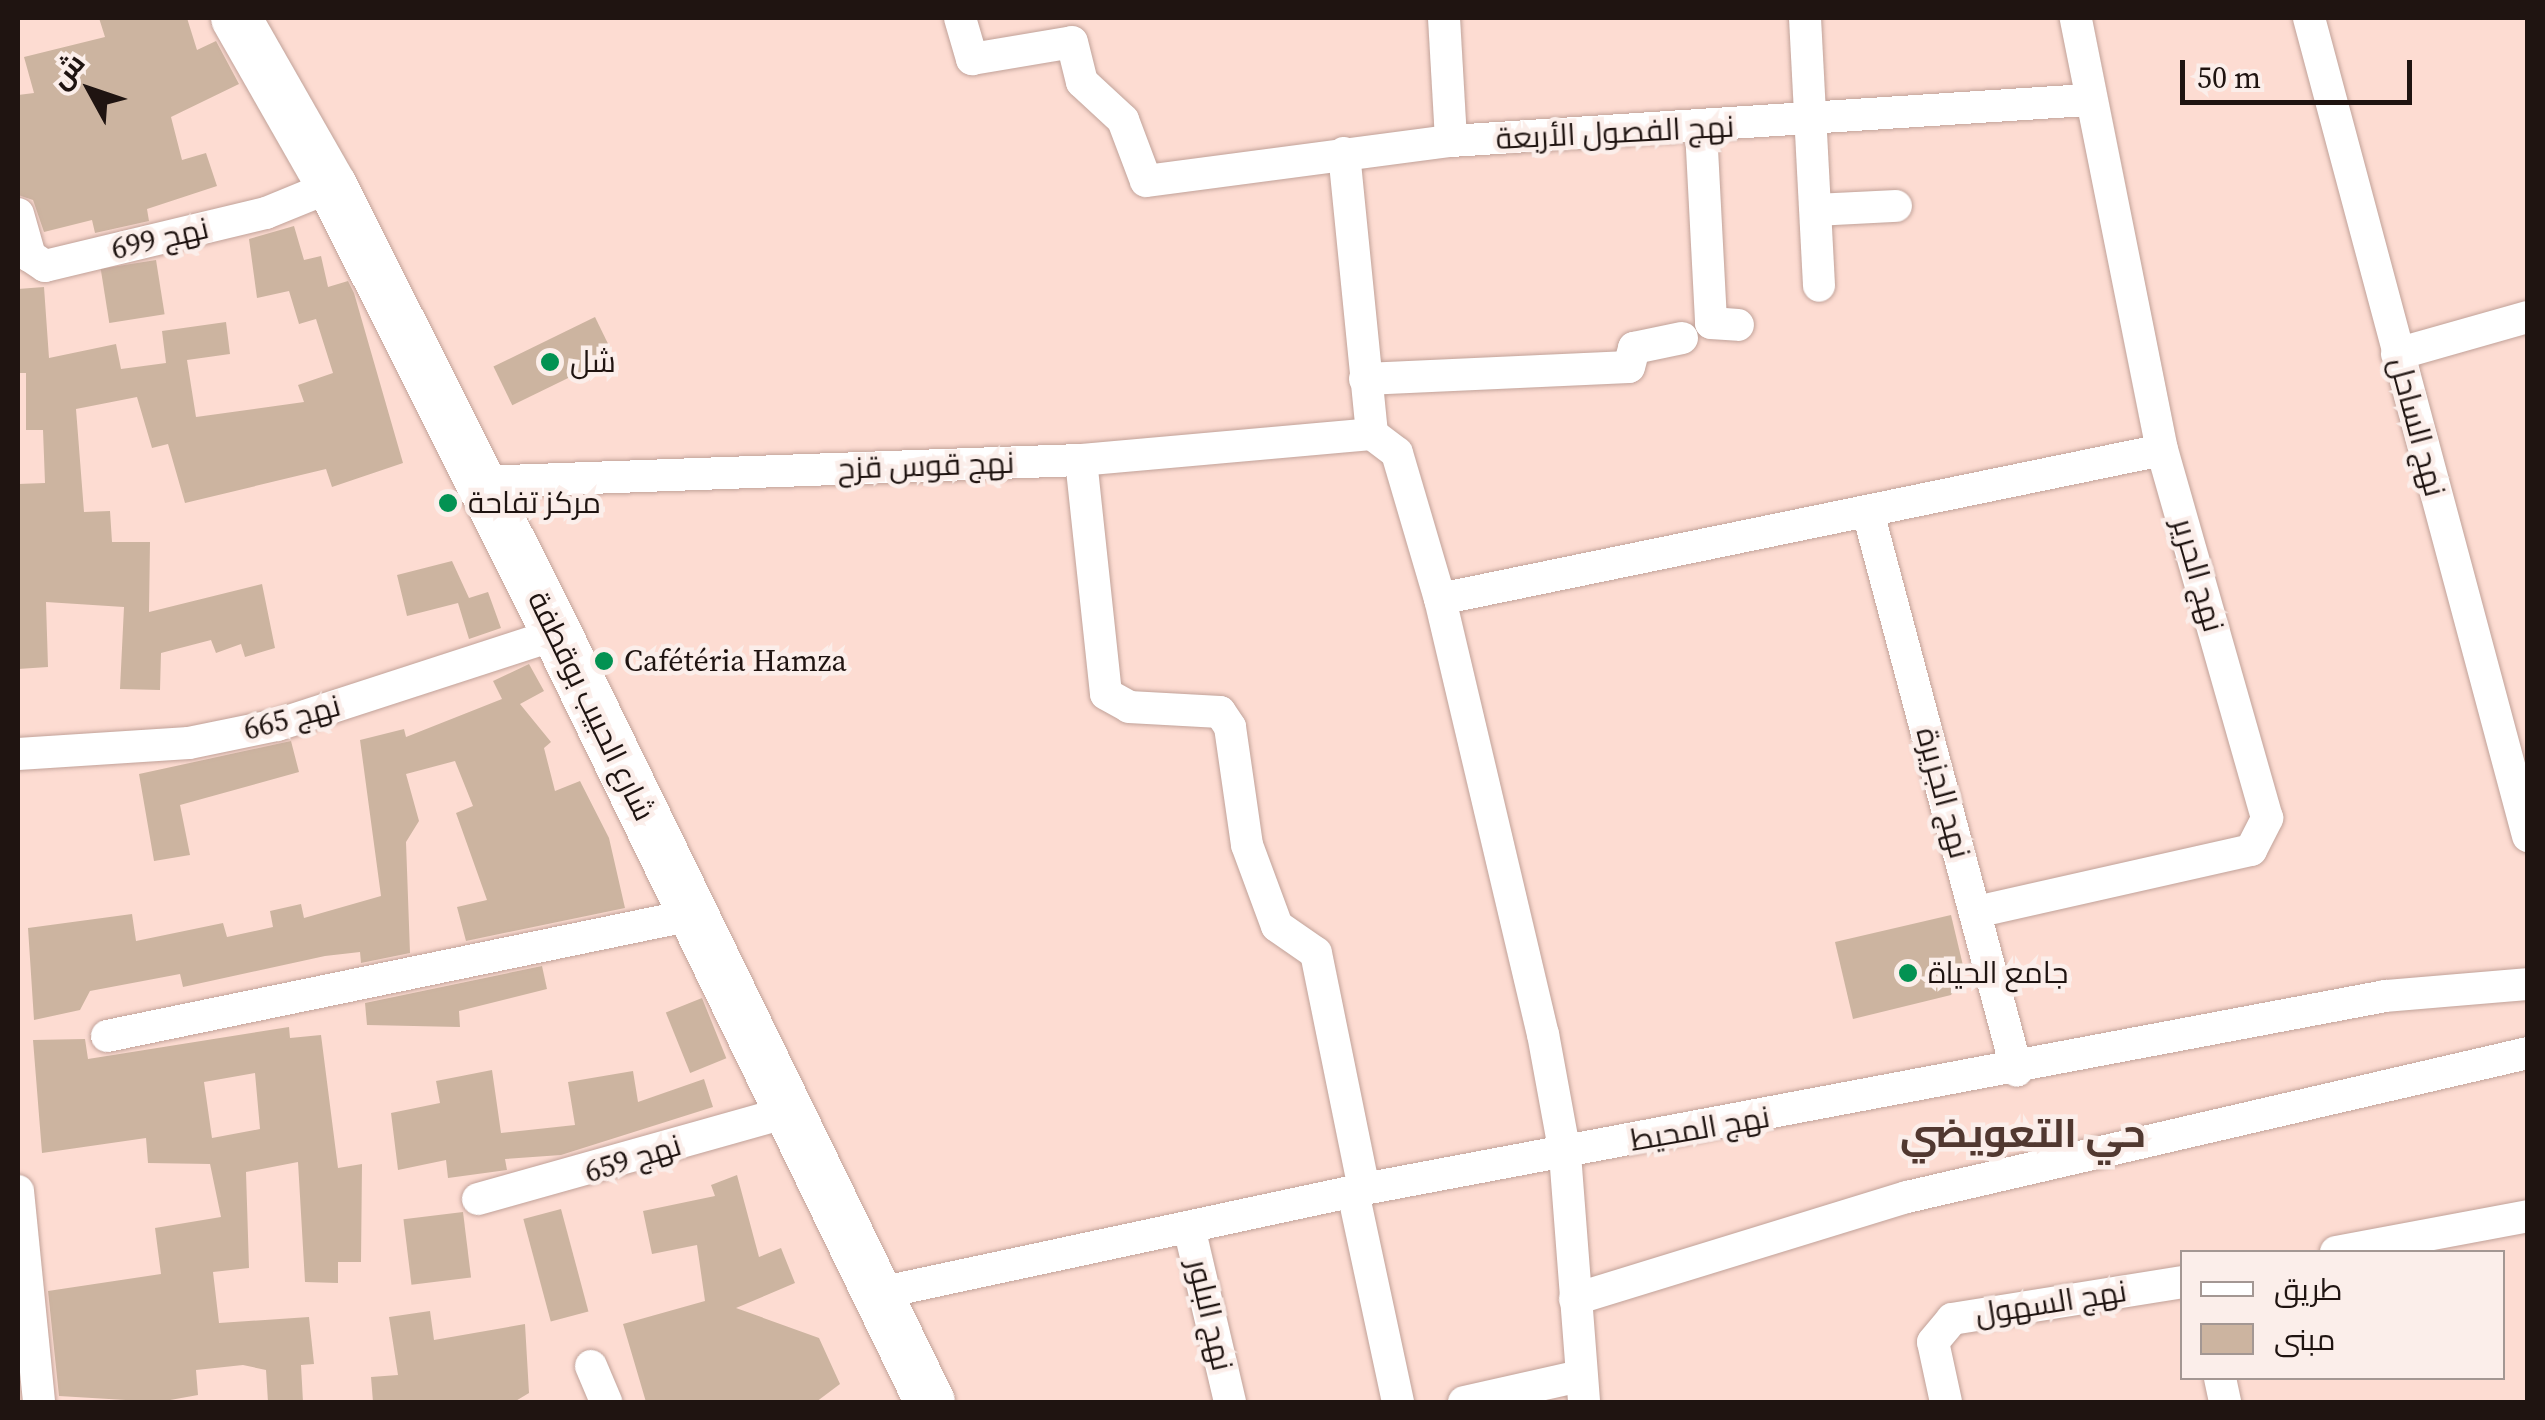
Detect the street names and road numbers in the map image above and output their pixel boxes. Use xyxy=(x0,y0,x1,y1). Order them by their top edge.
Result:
street label: نهج الفصول الأربعة xyxy=(1495,109,1735,157)
street label: نهج 699 xyxy=(108,210,212,268)
street label: نهج الساحل xyxy=(2381,354,2453,500)
street label: نهج قوس قزح xyxy=(837,445,1015,487)
street label: نهج الحرير xyxy=(2165,514,2231,636)
street label: شارع الحبيب بوقطفة xyxy=(520,585,662,827)
street label: نهج 665 xyxy=(240,688,344,748)
street label: نهج الجزيرة xyxy=(1908,724,1978,862)
street label: نهج المحيط xyxy=(1627,1099,1773,1159)
street label: نهج 659 xyxy=(581,1127,685,1191)
street label: نهج البلور xyxy=(1180,1256,1240,1374)
street label: نهج السهول xyxy=(1973,1273,2129,1333)

